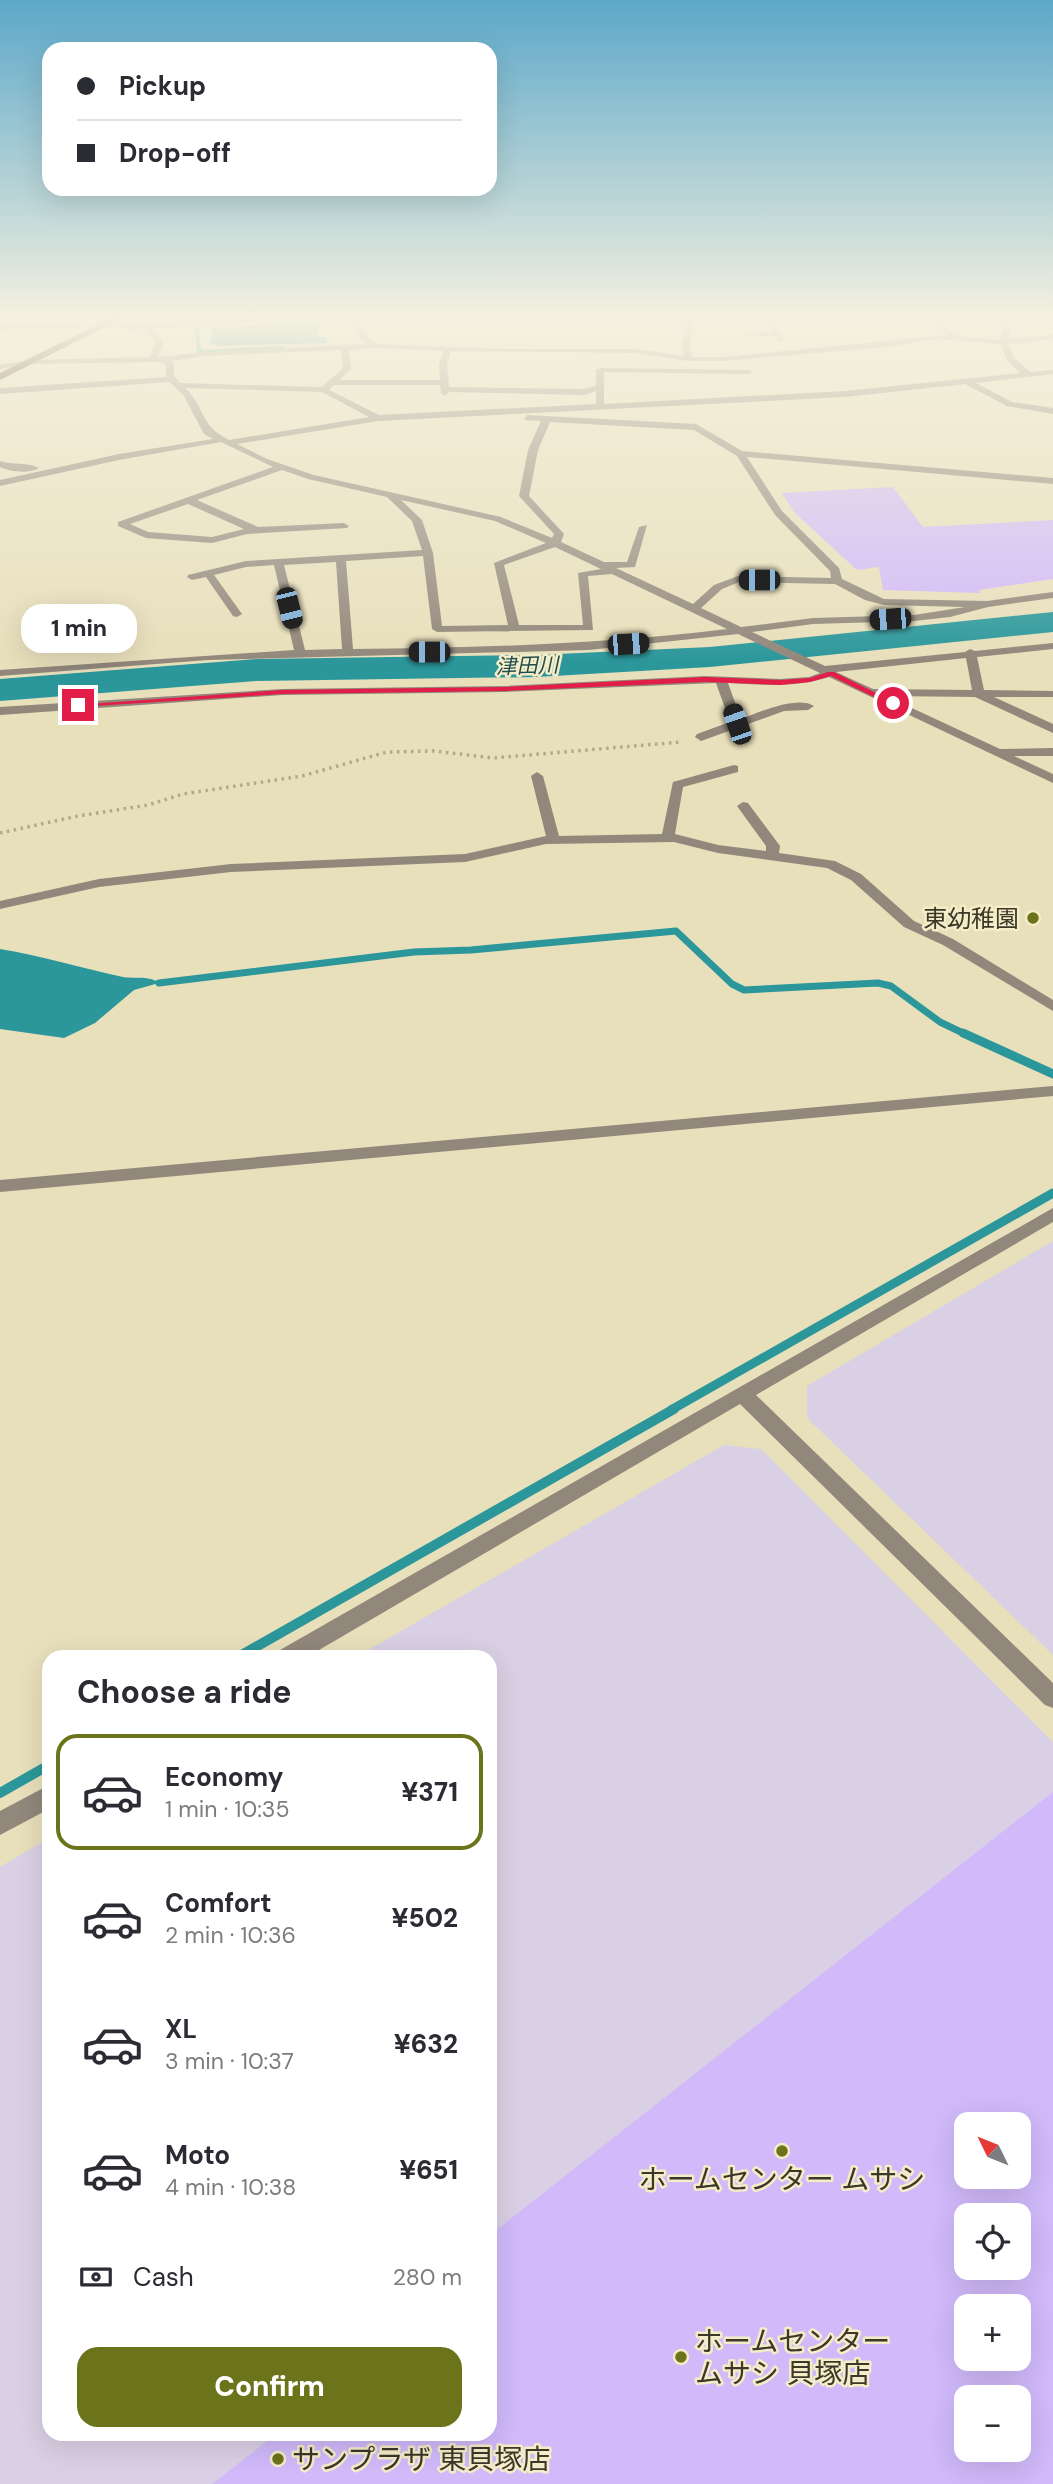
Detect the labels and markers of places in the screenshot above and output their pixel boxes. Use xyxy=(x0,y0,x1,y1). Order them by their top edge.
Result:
place label: 東幼稚園 xyxy=(923,903,1019,934)
marker: 東幼稚園 xyxy=(1025,910,1041,926)
marker: ホームセンター ムサシ xyxy=(774,2143,790,2159)
place label: ホームセンター ムサシ xyxy=(639,2161,925,2198)
place label: ホームセンター ムサシ 貝塚店 xyxy=(695,2323,890,2392)
marker: ホームセンター ムサシ 貝塚店 xyxy=(673,2349,689,2365)
place label: サンプラザ 東貝塚店 xyxy=(292,2441,551,2478)
marker: サンプラザ 東貝塚店 xyxy=(270,2451,286,2467)

